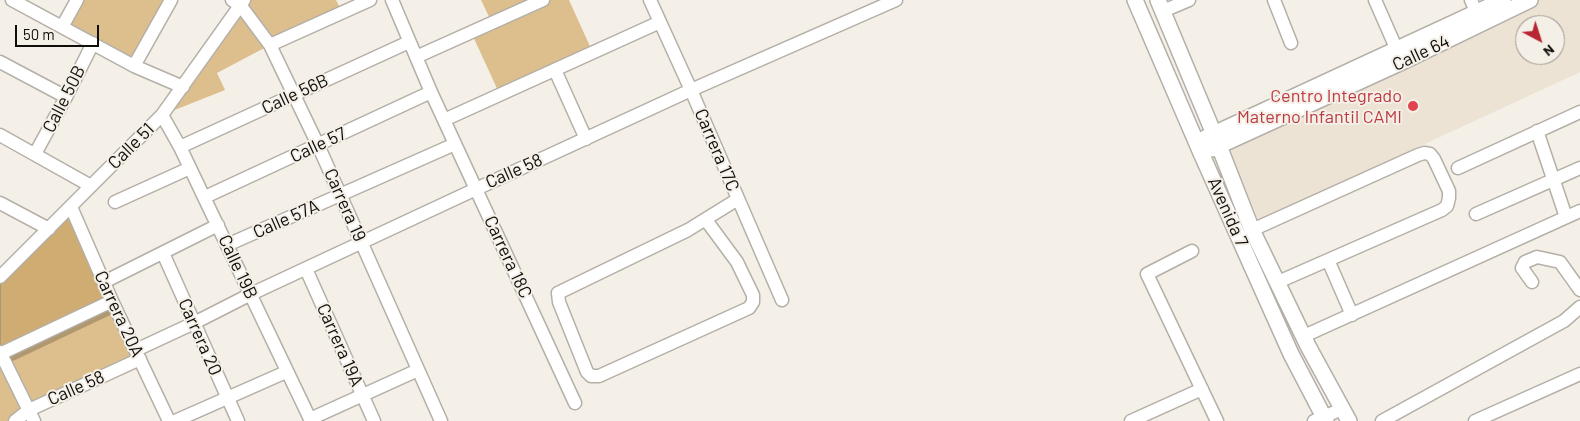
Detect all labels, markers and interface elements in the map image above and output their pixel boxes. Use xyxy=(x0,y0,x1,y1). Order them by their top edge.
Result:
scale bar xyxy=(18,15,101,47)
north arrow xyxy=(1515,15,1565,65)
text: 50 m xyxy=(23,25,55,43)
street label: Calle 64 xyxy=(1389,30,1453,76)
text: N xyxy=(1540,42,1558,61)
street label: Calle 50B xyxy=(38,62,90,136)
street label: Calle 56B xyxy=(258,69,332,119)
place label: Centro Integrado Materno Infantil CAMI xyxy=(1237,85,1402,128)
marker: Centro Integrado Materno Infantil CAMI xyxy=(1406,99,1420,113)
street label: Carrera 17C xyxy=(690,105,744,195)
street label: Calle 51 xyxy=(103,118,159,174)
street label: Calle 57 xyxy=(287,123,349,167)
street label: Calle 58 xyxy=(482,149,546,193)
street label: Carrera 19 xyxy=(319,165,371,245)
street label: Avenida 7 xyxy=(1203,174,1253,250)
street label: Calle 57A xyxy=(250,195,322,243)
street label: Carrera 18C xyxy=(480,212,536,302)
street label: Calle 19B xyxy=(214,231,262,303)
street label: Carrera 20A xyxy=(90,267,148,361)
street label: Carrera 20 xyxy=(174,295,226,379)
street label: Carrera 19A xyxy=(312,300,368,390)
street label: Calle 58 xyxy=(44,366,108,410)

